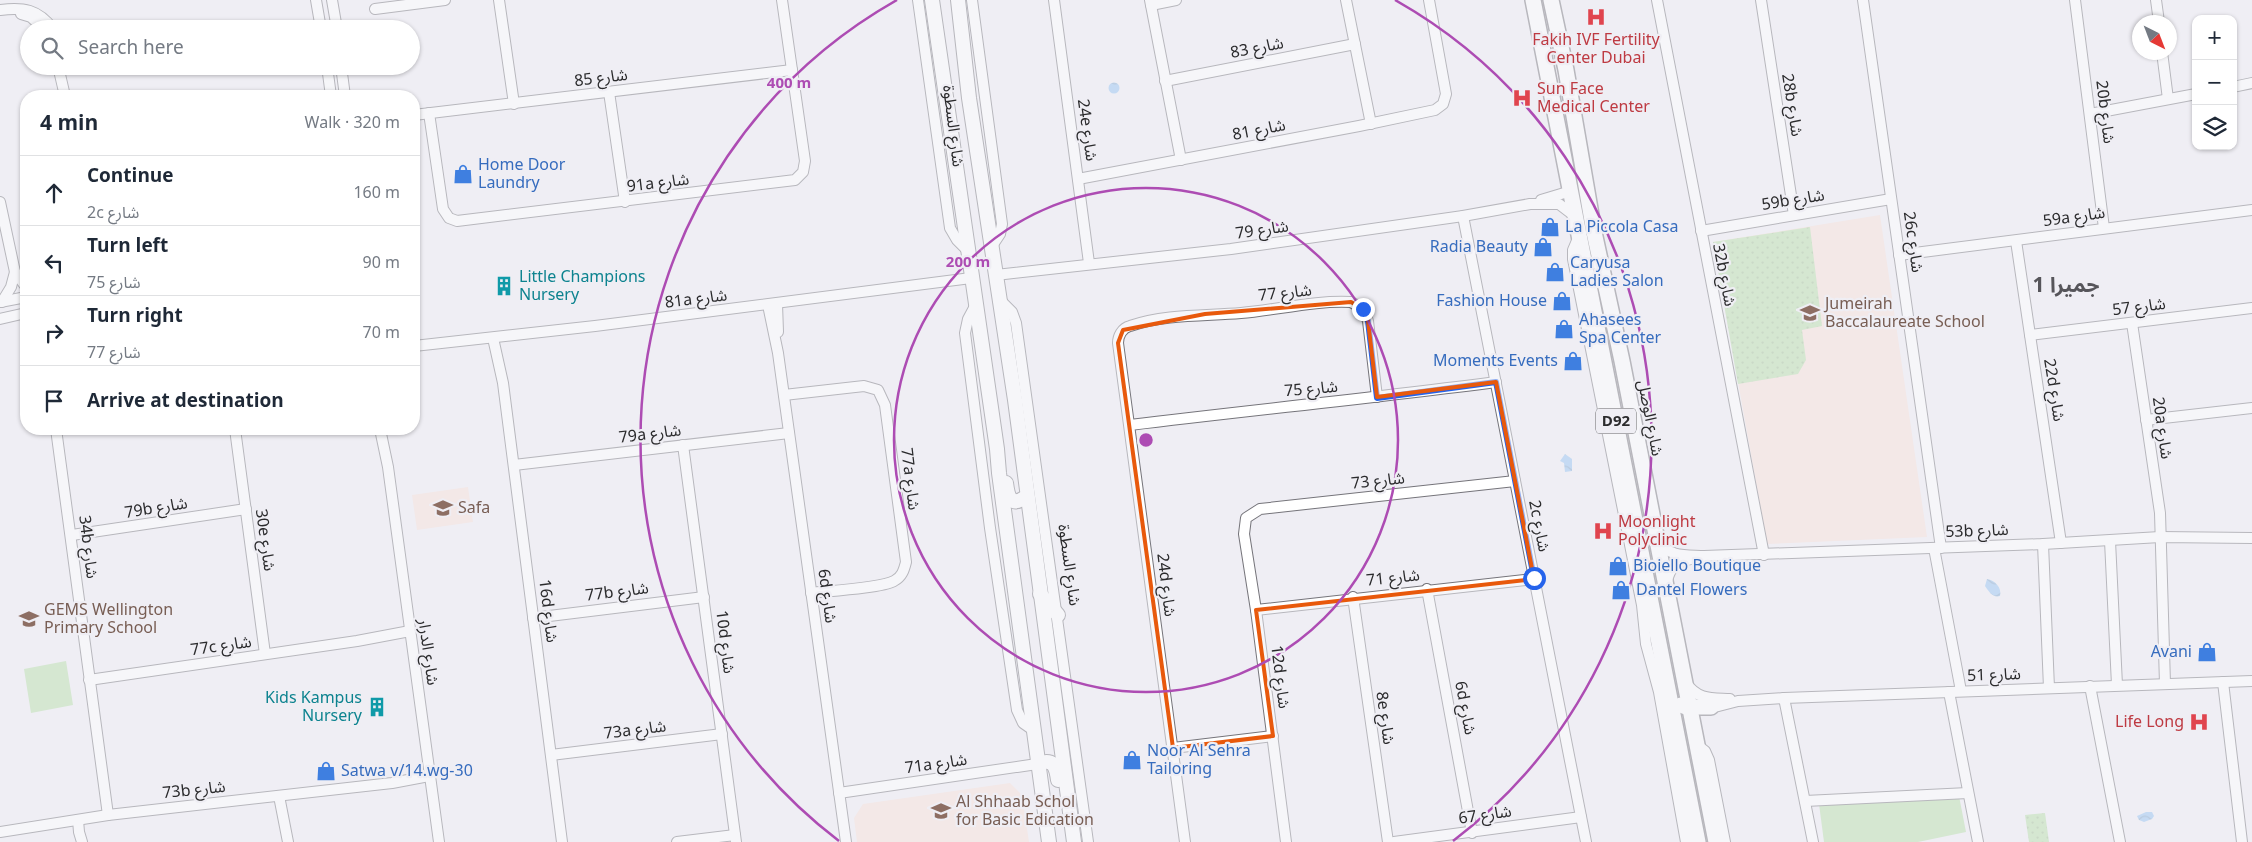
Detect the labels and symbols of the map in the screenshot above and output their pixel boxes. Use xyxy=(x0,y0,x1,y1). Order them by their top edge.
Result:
hospital icon: Fakih IVF Fertility Center Dubai xyxy=(1585,6,1607,28)
north arrow xyxy=(2132,15,2177,60)
place label: Fakih IVF Fertility Center Dubai xyxy=(1532,23,1661,75)
street label: شارع 83 xyxy=(1227,26,1287,70)
street label: شارع 85 xyxy=(572,58,630,98)
text: 400 m xyxy=(767,67,811,99)
street label: 28b شارع xyxy=(1770,71,1814,139)
place label: Sun Face Medical Center xyxy=(1537,72,1650,124)
street label: 20b شارع xyxy=(2084,78,2126,146)
street label: شارع السطوة xyxy=(931,83,975,169)
hospital icon: Sun Face Medical Center xyxy=(1511,87,1533,109)
street label: 24e شارع xyxy=(1066,97,1108,163)
street label: شارع 81 xyxy=(1229,108,1289,152)
place label: Home Door Laundry xyxy=(478,148,566,200)
street label: 91a شارع xyxy=(625,162,691,204)
shop icon: Home Door Laundry xyxy=(452,163,474,185)
street label: 59b شارع xyxy=(1759,178,1827,222)
street label: 59a شارع xyxy=(2041,196,2107,238)
street label: شارع 79 xyxy=(1233,209,1291,251)
street label: 26c شارع xyxy=(1892,209,1934,275)
place label: La Piccola Casa xyxy=(1565,210,1678,244)
shop icon: La Piccola Casa xyxy=(1539,216,1561,238)
place label: Radia Beauty xyxy=(1430,230,1529,264)
shop icon: Radia Beauty xyxy=(1532,236,1554,258)
street label: 32b شارع xyxy=(1701,241,1747,309)
text: 200 m xyxy=(946,246,990,278)
place label: Caryusa Ladies Salon xyxy=(1570,246,1664,298)
place label: Little Champions Nursery xyxy=(519,260,646,312)
shop icon: Caryusa Ladies Salon xyxy=(1544,261,1566,283)
district label: جميرا 1 xyxy=(2032,263,2100,307)
street label: شارع 77 xyxy=(1257,273,1313,313)
building icon: Little Champions Nursery xyxy=(493,275,515,297)
street label: 81a شارع xyxy=(663,278,729,320)
place label: Fashion House xyxy=(1436,284,1547,318)
place label: Jumeirah Baccalaureate School xyxy=(1823,287,1985,339)
street label: شارع 57 xyxy=(2110,287,2168,327)
shop icon: Fashion House xyxy=(1551,290,1573,312)
route end xyxy=(1352,298,1375,321)
school or university icon: Jumeirah Baccalaureate School xyxy=(1799,302,1821,324)
place label: Ahasees Spa Center xyxy=(1579,303,1662,355)
shop icon: Ahasees Spa Center xyxy=(1553,318,1575,340)
place label: Moments Events xyxy=(1433,344,1558,378)
shop icon: Moments Events xyxy=(1562,350,1584,372)
street label: 22d شارع xyxy=(2032,356,2076,424)
street label: شارع 75 xyxy=(1283,370,1339,408)
street label: شارع الوصل xyxy=(1626,377,1674,459)
street label: 20a شارع xyxy=(2141,395,2183,461)
road number: D92 xyxy=(1596,408,1636,434)
street label: 79a شارع xyxy=(617,413,683,455)
centre of rings xyxy=(1137,431,1155,449)
street label: 77a شارع xyxy=(889,446,931,512)
street label: شارع 73 xyxy=(1350,461,1406,501)
street label: 79b شارع xyxy=(122,486,190,530)
place label: Safa xyxy=(458,491,490,525)
school or university icon: Safa xyxy=(432,497,454,519)
street label: 2c شارع xyxy=(1517,497,1561,555)
place label: Moonlight Polyclinic xyxy=(1618,505,1696,557)
street label: 30e شارع xyxy=(244,507,286,573)
street label: 34b شارع xyxy=(67,513,109,581)
street label: 53b شارع xyxy=(1945,513,2009,549)
hospital icon: Moonlight Polyclinic xyxy=(1592,520,1614,542)
street label: شارع السطوة xyxy=(1046,522,1092,608)
place label: Bioiello Boutique xyxy=(1633,549,1761,583)
street label: 24d شارع xyxy=(1145,551,1187,619)
shop icon: Bioiello Boutique xyxy=(1607,555,1629,577)
street label: شارع 71 xyxy=(1365,558,1421,598)
street label: 6d شارع xyxy=(806,567,848,625)
route start xyxy=(1523,567,1546,590)
street label: 77b شارع xyxy=(583,571,651,613)
place label: Dantel Flowers xyxy=(1636,573,1747,607)
street label: 16d شارع xyxy=(527,577,569,645)
shop icon: Dantel Flowers xyxy=(1610,579,1632,601)
place label: GEMS Wellington Primary School xyxy=(44,593,173,645)
school or university icon: GEMS Wellington Primary School xyxy=(18,608,40,630)
street label: 10d شارع xyxy=(704,608,746,676)
street label: شارع الدرار xyxy=(406,615,449,688)
street label: 77c شارع xyxy=(188,625,254,667)
place label: Avani xyxy=(2151,635,2192,669)
shop icon: Avani xyxy=(2196,641,2218,663)
street label: 12d شارع xyxy=(1259,643,1301,711)
street label: شارع 51 xyxy=(1967,657,2021,693)
street label: 6d شارع xyxy=(1443,678,1487,738)
place label: Kids Kampus Nursery xyxy=(265,681,363,733)
street label: 8e شارع xyxy=(1364,689,1406,747)
building icon: Kids Kampus Nursery xyxy=(366,696,388,718)
place label: Life Long xyxy=(2115,705,2184,739)
street label: 73a شارع xyxy=(602,709,668,751)
hospital icon: Life Long xyxy=(2188,711,2210,733)
place label: Noor Al Sehra Tailoring xyxy=(1147,734,1251,786)
street label: 71a شارع xyxy=(903,743,969,785)
shop icon: Noor Al Sehra Tailoring xyxy=(1121,749,1143,771)
place label: Satwa v/14.wg-30 xyxy=(341,754,473,788)
shop icon: Satwa v/14.wg-30 xyxy=(315,760,337,782)
street label: 73b شارع xyxy=(161,770,227,810)
place label: Al Shhaab Schol for Basic Edication xyxy=(956,785,1094,837)
street label: شارع 67 xyxy=(1456,794,1514,836)
school or university icon: Al Shhaab Schol for Basic Edication xyxy=(930,800,952,822)

